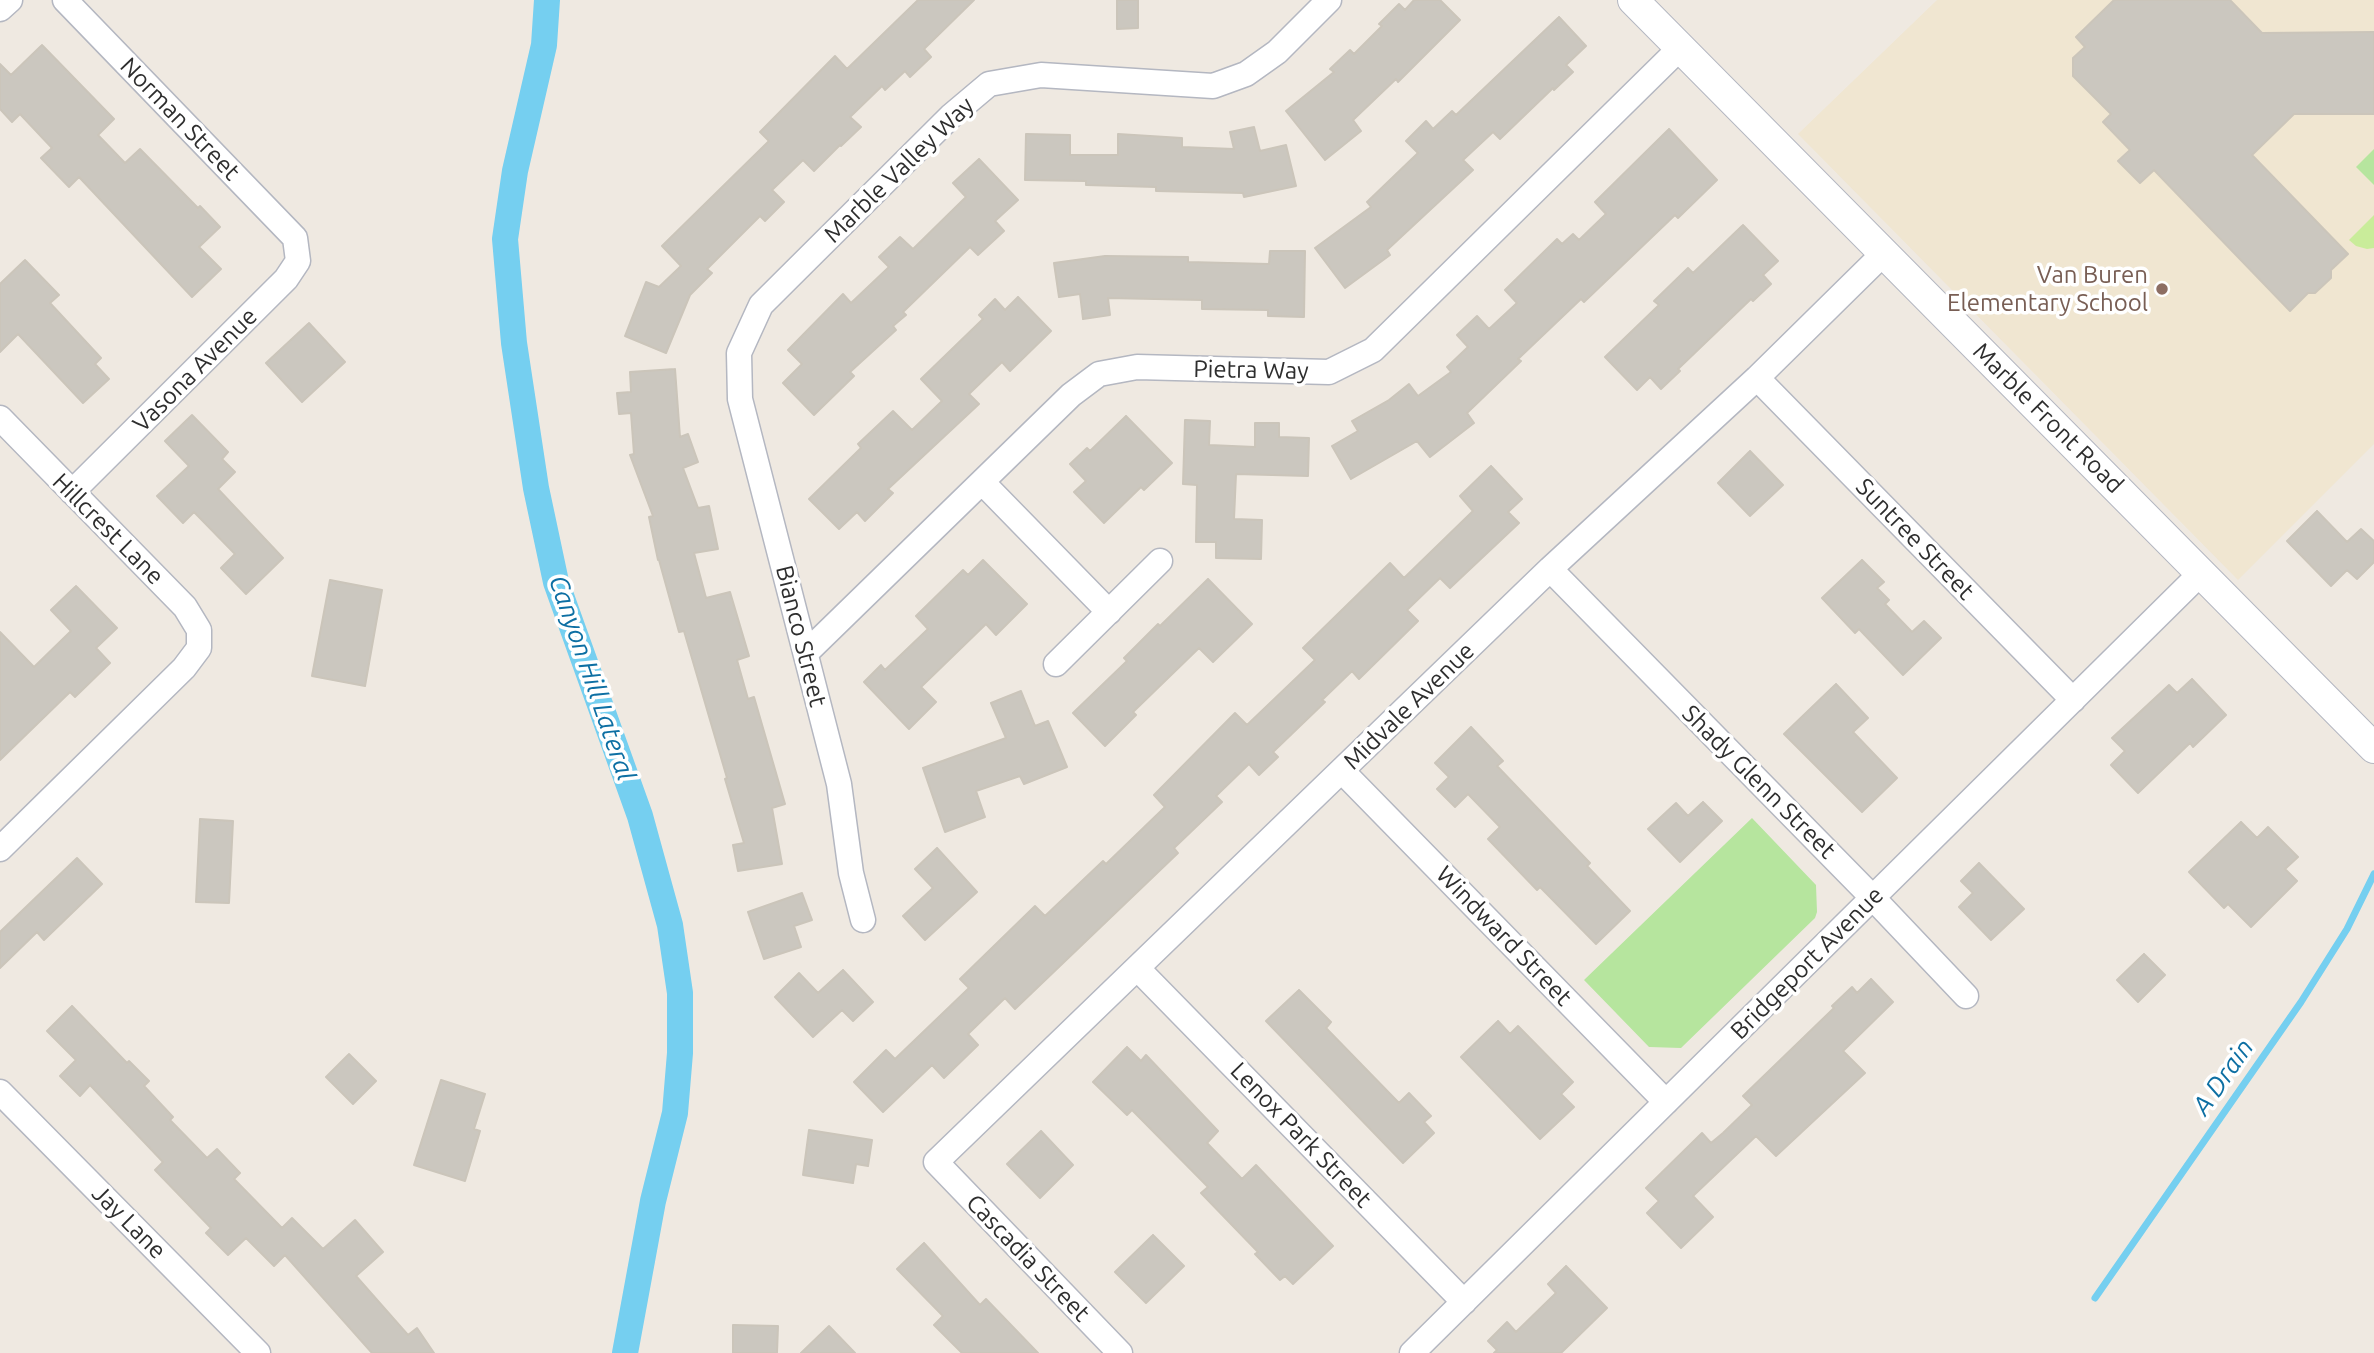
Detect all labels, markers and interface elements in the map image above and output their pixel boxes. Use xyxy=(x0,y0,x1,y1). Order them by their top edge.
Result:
street label: Norman Street xyxy=(114,52,246,186)
street label: Marble Valley Way xyxy=(818,91,980,249)
place label: Van Buren Elementary School xyxy=(1947,261,2148,317)
marker: Van Buren Elementary School xyxy=(2154,281,2170,297)
street label: Vasona Avenue xyxy=(127,302,263,438)
street label: Marble Front Road xyxy=(1967,337,2129,499)
street label: Pietra Way xyxy=(1193,355,1309,385)
street label: Hillcrest Lane xyxy=(46,467,170,591)
street label: Suntree Street xyxy=(1850,472,1980,606)
street label: Bianco Street xyxy=(770,562,832,710)
water label: Canyon Hill Lateral xyxy=(542,571,642,785)
street label: Midvale Avenue xyxy=(1338,636,1480,776)
street label: Shady Glenn Street xyxy=(1676,699,1842,865)
street label: Windward Street xyxy=(1430,860,1578,1012)
street label: Bridgeport Avenue xyxy=(1725,881,1889,1045)
water label: A Drain xyxy=(2186,1033,2260,1121)
street label: Lenox Park Street xyxy=(1224,1056,1378,1214)
street label: Jay Lane xyxy=(86,1179,172,1265)
street label: Cascadia Street xyxy=(960,1188,1096,1328)

